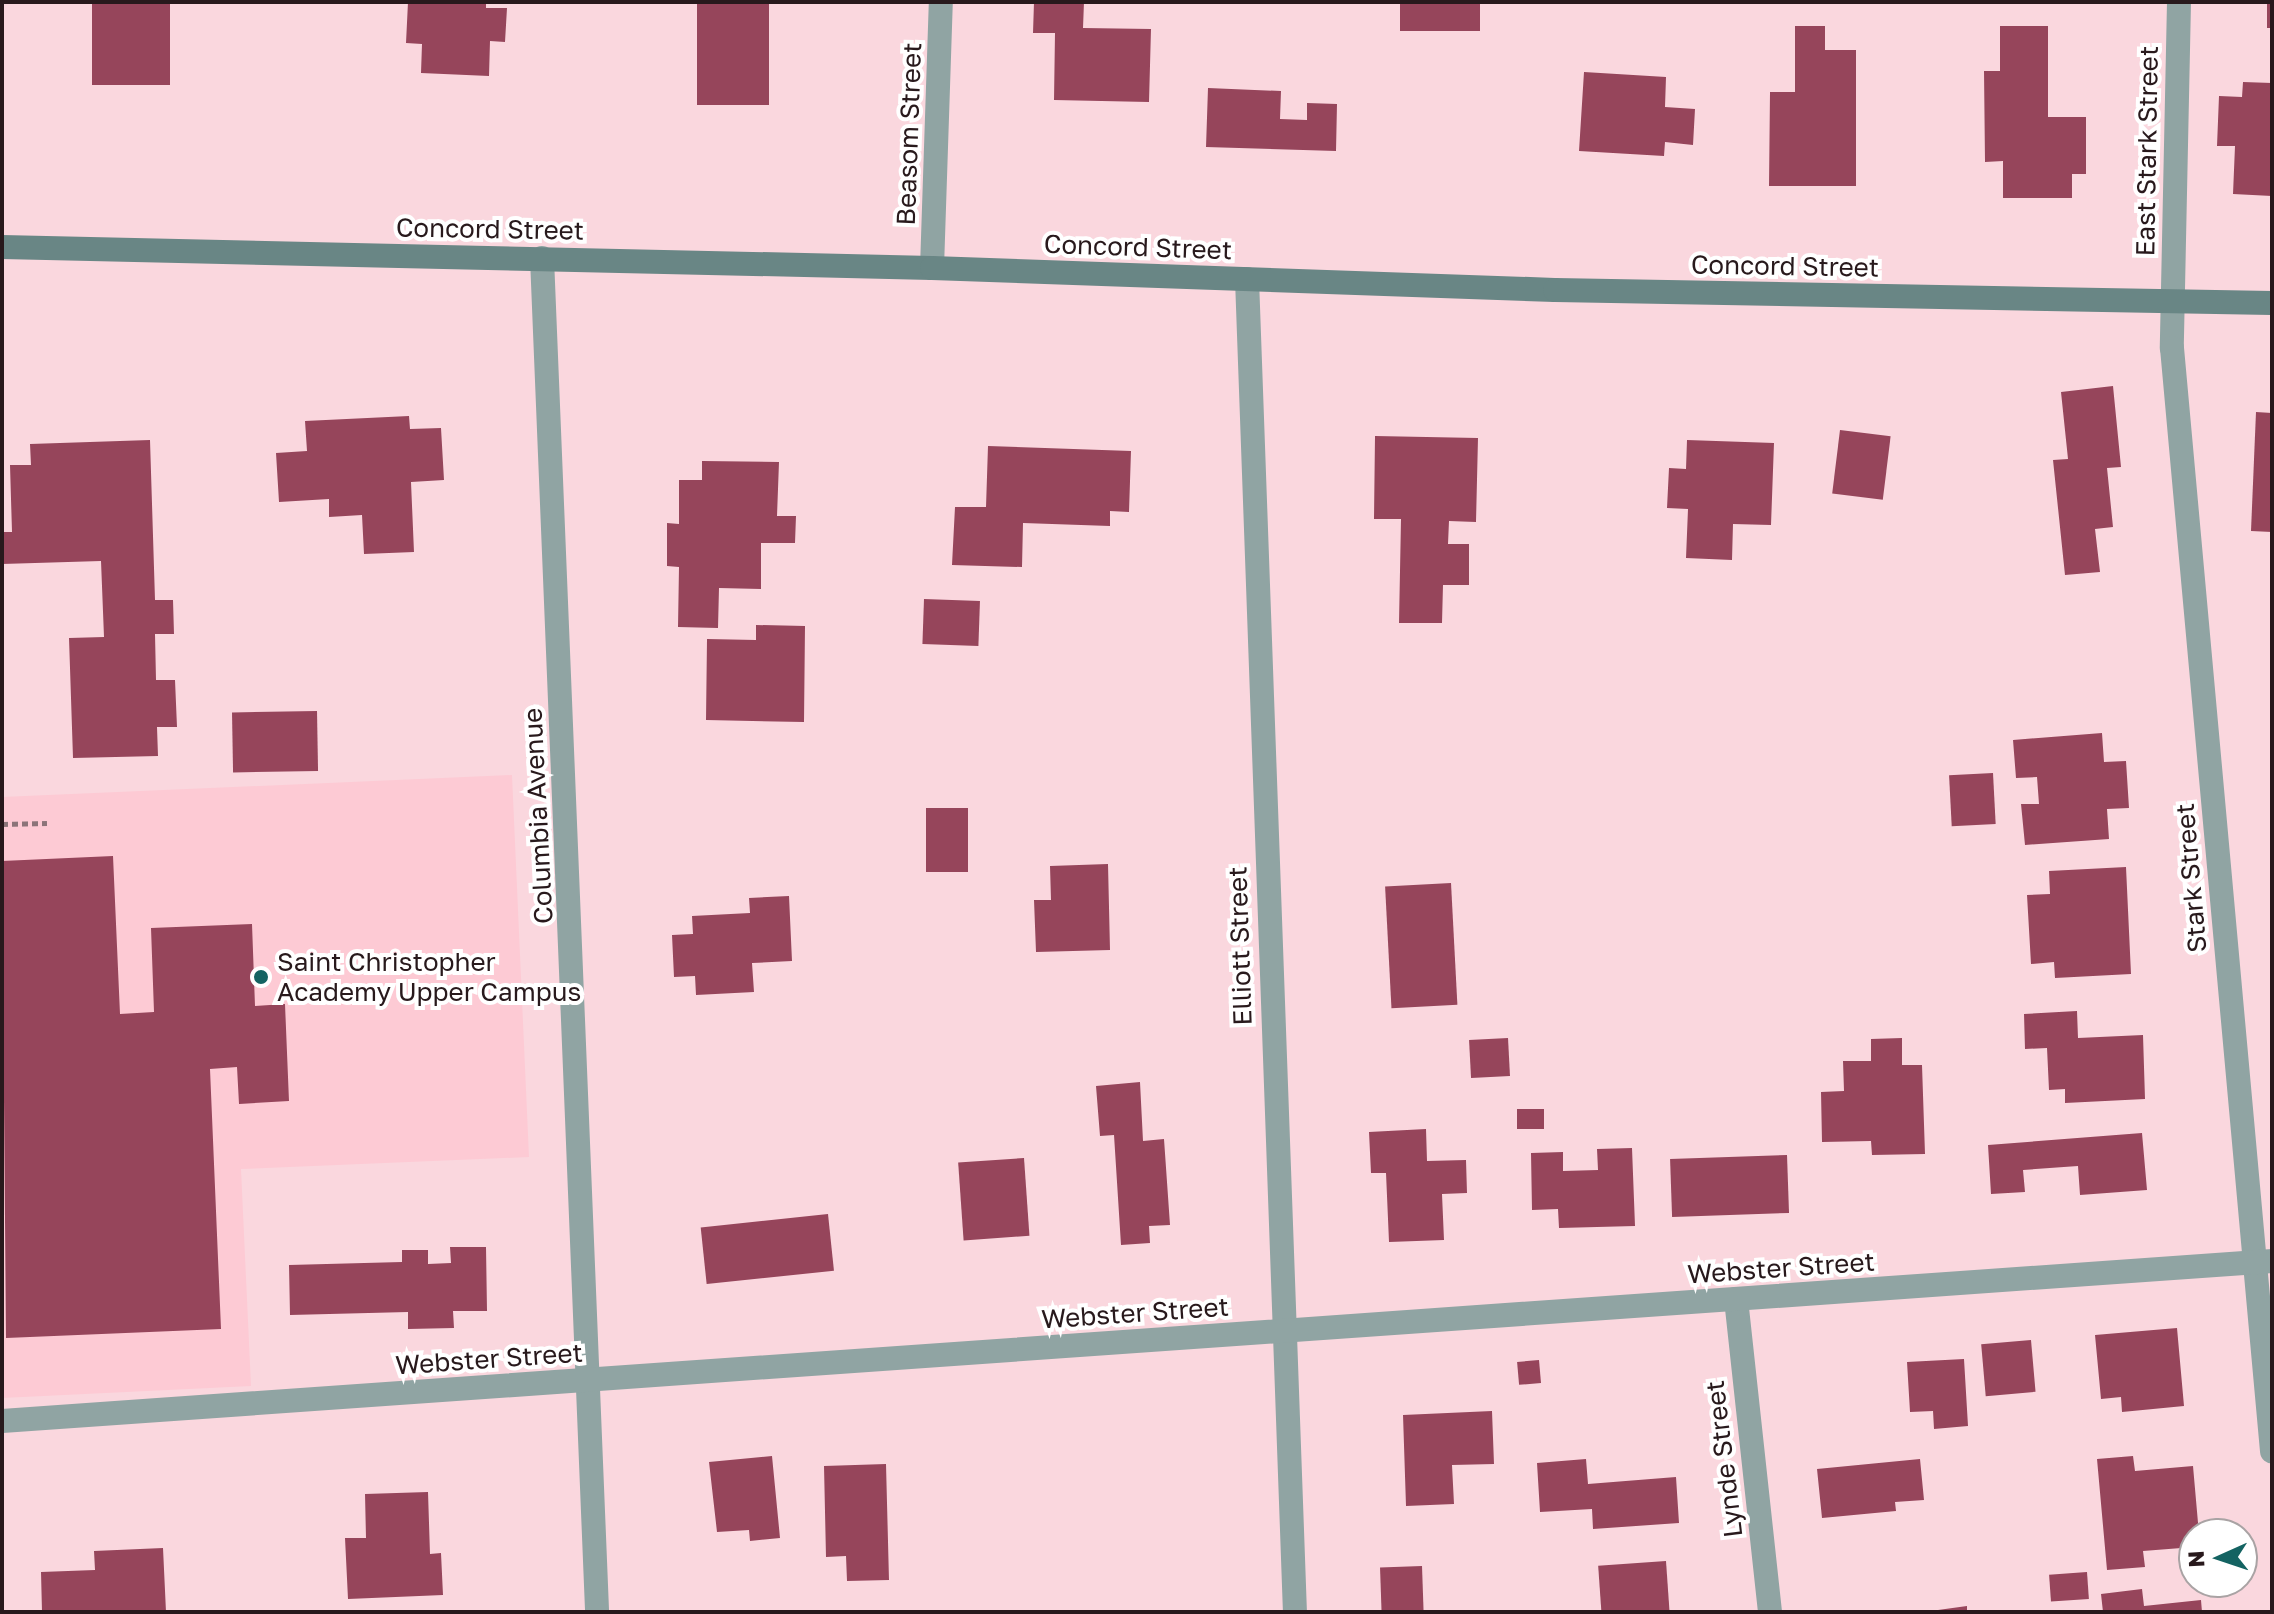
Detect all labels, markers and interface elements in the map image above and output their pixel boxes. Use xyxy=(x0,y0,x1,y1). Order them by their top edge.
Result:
street label: Beasom Street xyxy=(890,42,928,226)
street label: East Stark Street xyxy=(2130,46,2164,256)
street label: Concord Street xyxy=(396,212,584,246)
street label: Concord Street xyxy=(1043,228,1233,266)
street label: Concord Street xyxy=(1691,249,1879,283)
street label: Columbia Avenue xyxy=(517,707,559,925)
street label: Stark Street xyxy=(2169,802,2213,954)
street label: Elliott Street xyxy=(1222,866,1258,1026)
place label: Saint Christopher Academy Upper Campus xyxy=(277,946,581,1008)
marker: Saint Christopher Academy Upper Campus xyxy=(252,968,270,986)
street label: Webster Street xyxy=(1686,1246,1876,1290)
street label: Webster Street xyxy=(1040,1291,1230,1335)
street label: Webster Street xyxy=(394,1337,584,1381)
street label: Lynde Street xyxy=(1699,1379,1749,1539)
north arrow xyxy=(2178,1518,2258,1598)
text: N xyxy=(2182,1550,2209,1568)

